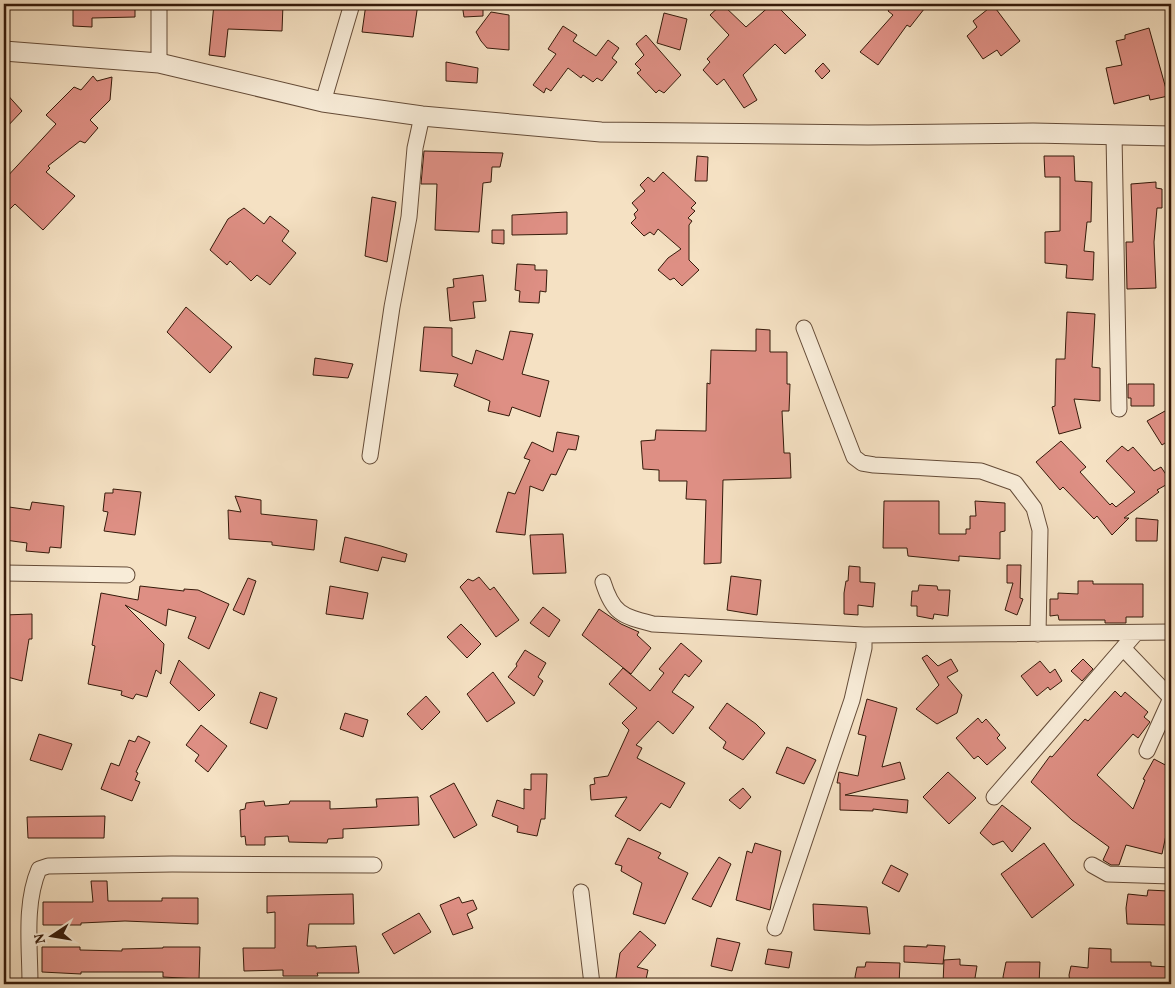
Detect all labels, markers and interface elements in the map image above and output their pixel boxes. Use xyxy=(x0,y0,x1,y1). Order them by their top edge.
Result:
north arrow xyxy=(28,910,78,960)
text: N xyxy=(30,931,51,945)

